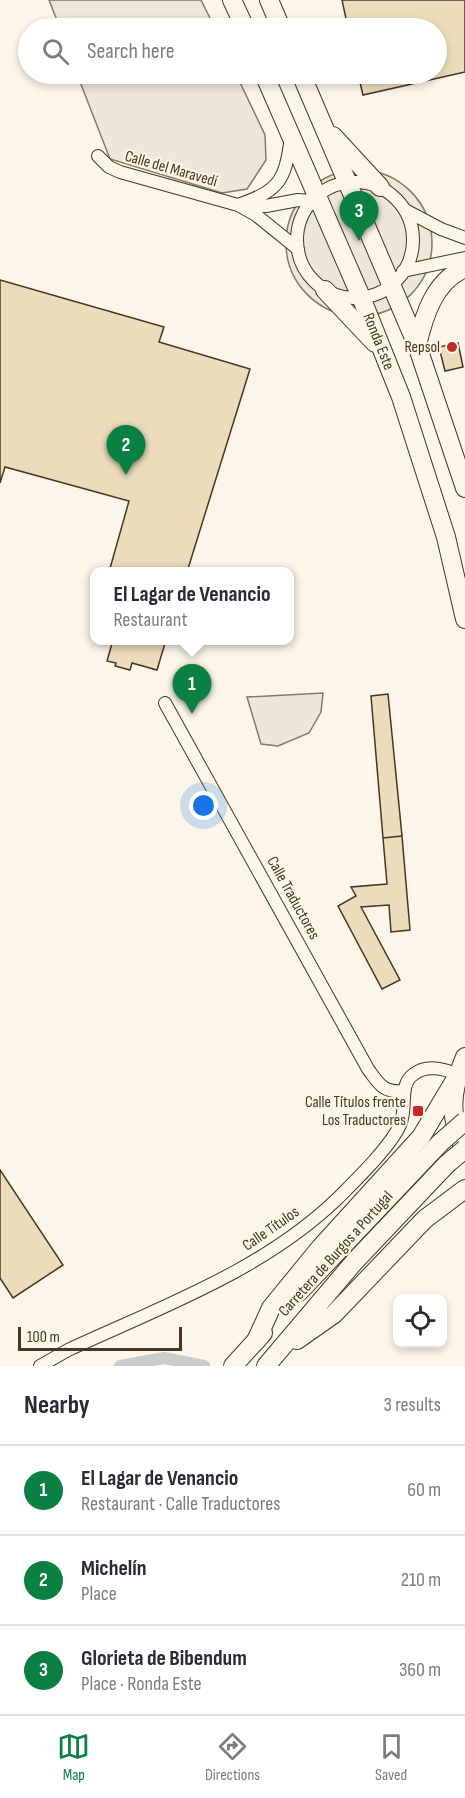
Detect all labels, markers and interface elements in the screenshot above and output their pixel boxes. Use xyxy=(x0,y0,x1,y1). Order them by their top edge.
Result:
search box xyxy=(18,18,447,84)
icon: search xyxy=(39,35,72,68)
text: Search here xyxy=(87,38,174,65)
street label: Calle del Maravedí xyxy=(123,147,219,191)
pin: 3 xyxy=(340,192,378,241)
street label: Ronda Este xyxy=(359,310,399,373)
place label: Repsol xyxy=(404,338,440,357)
marker: Repsol xyxy=(445,340,459,354)
pin: 2 xyxy=(106,426,146,475)
popup xyxy=(90,567,294,645)
text: El Lagar de Venancio xyxy=(113,581,271,608)
text: Restaurant xyxy=(113,608,188,632)
pin: 1 xyxy=(172,664,212,714)
your location xyxy=(189,791,218,820)
street label: Calle Traductores xyxy=(262,853,324,943)
place label: Calle Títulos frente Los Traductores xyxy=(305,1093,406,1130)
marker: Calle Títulos frente Los Traductores xyxy=(411,1104,425,1118)
street label: Carretera de Burgos a Portugal xyxy=(275,1188,397,1320)
street label: Calle Títulos xyxy=(239,1202,303,1255)
map controls xyxy=(393,1294,447,1348)
button: locate xyxy=(393,1294,447,1348)
scale bar xyxy=(18,1324,182,1352)
text: 100 m xyxy=(27,1328,60,1347)
text: Nearby xyxy=(24,1390,90,1421)
text: 3 results xyxy=(384,1393,441,1417)
text: El Lagar de Venancio xyxy=(81,1465,238,1492)
text: 1 xyxy=(40,1478,47,1502)
text: 60 m xyxy=(407,1478,441,1502)
text: Restaurant · Calle Traductores xyxy=(81,1492,280,1516)
text: Michelín xyxy=(81,1555,147,1582)
text: 2 xyxy=(39,1568,48,1592)
text: 210 m xyxy=(401,1568,441,1592)
text: Place xyxy=(81,1582,117,1606)
text: Glorieta de Bibendum xyxy=(81,1645,247,1672)
text: 3 xyxy=(39,1658,48,1682)
text: 360 m xyxy=(399,1658,441,1682)
text: Place · Ronda Este xyxy=(81,1672,202,1696)
tab: Map xyxy=(57,1730,90,1785)
tab: Directions xyxy=(205,1730,260,1785)
tab: Saved xyxy=(375,1730,408,1785)

